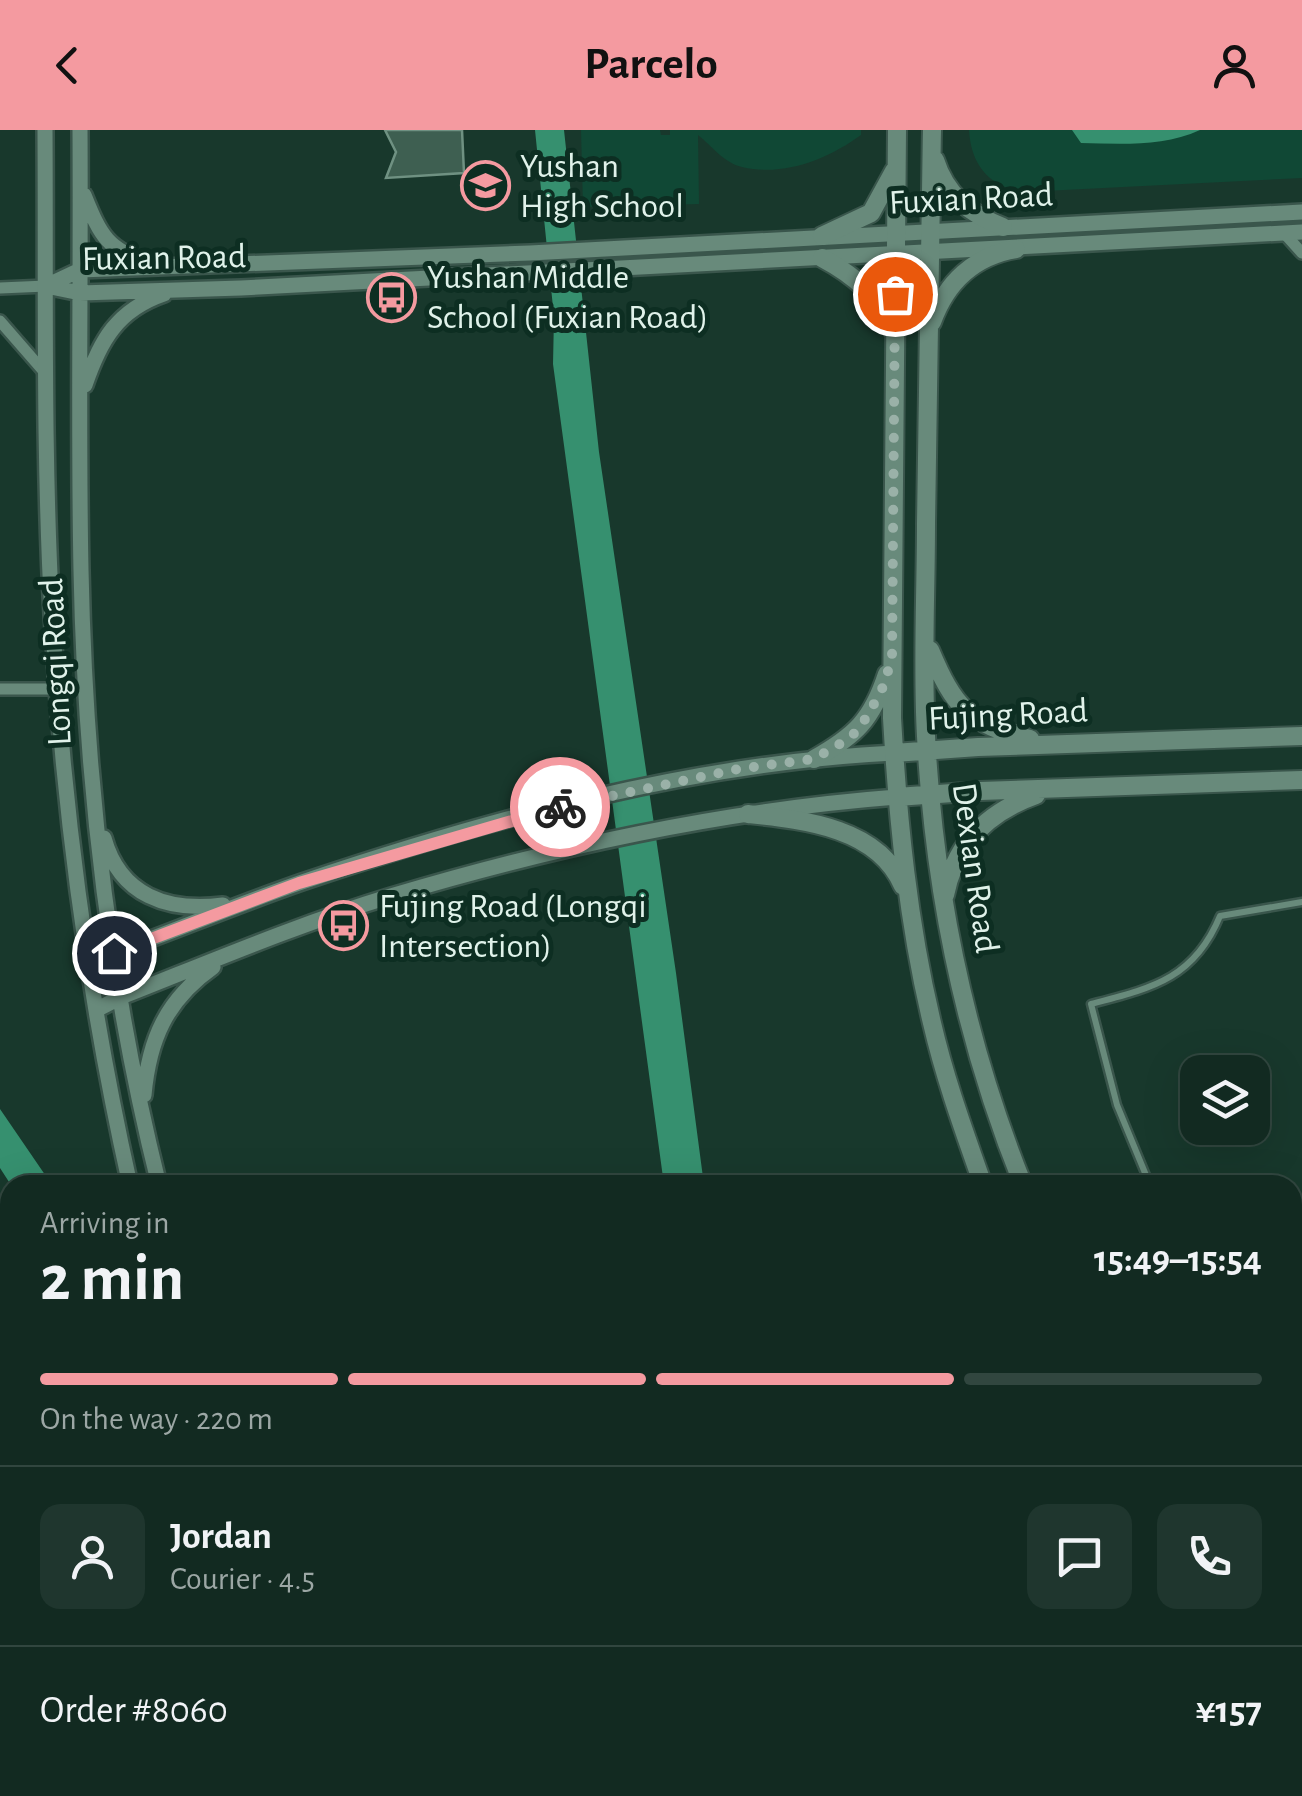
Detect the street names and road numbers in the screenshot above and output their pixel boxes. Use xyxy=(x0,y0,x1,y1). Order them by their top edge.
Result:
street label: Fuxian Road xyxy=(888,177,1054,221)
street label: Fuxian Road xyxy=(82,239,246,277)
street label: Longqi Road xyxy=(34,577,78,747)
street label: Fujing Road xyxy=(927,693,1089,737)
street label: Dexian Road xyxy=(946,781,1004,955)

